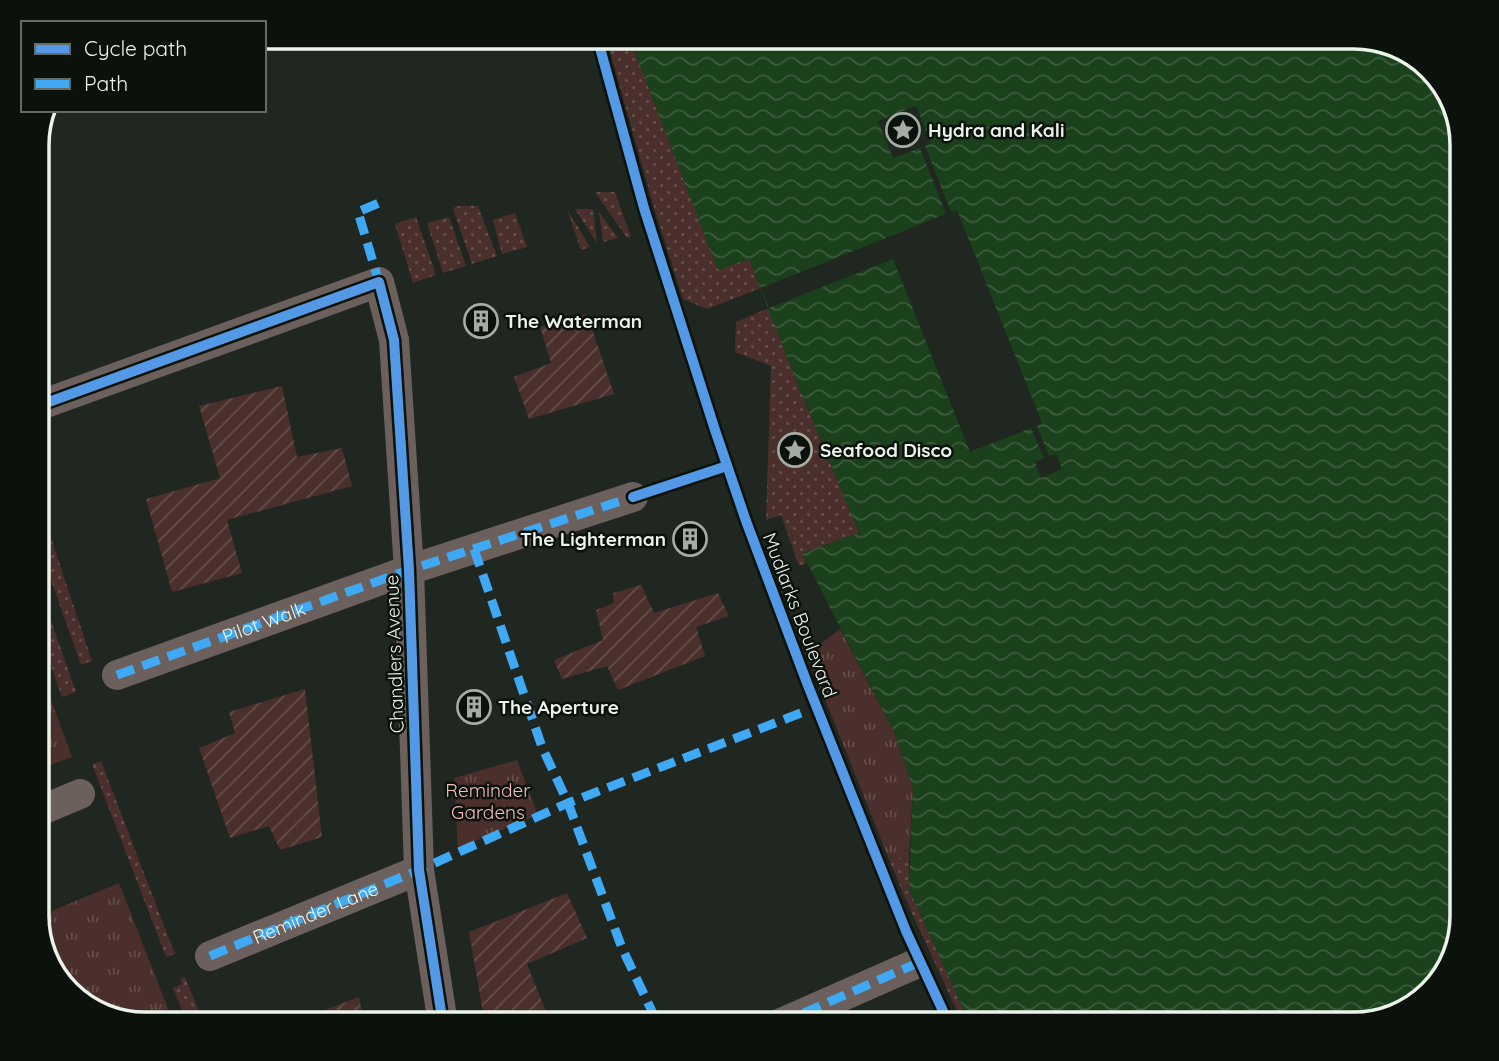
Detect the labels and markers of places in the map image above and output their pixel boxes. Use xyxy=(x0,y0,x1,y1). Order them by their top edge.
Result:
place icon: Hydra and Kali xyxy=(884,111,922,149)
place label: Hydra and Kali xyxy=(928,118,1064,142)
building icon: The Waterman xyxy=(462,302,500,340)
place label: The Waterman xyxy=(505,309,642,333)
place icon: Seafood Disco xyxy=(776,431,814,469)
place label: Seafood Disco xyxy=(820,438,952,462)
building icon: The Lighterman xyxy=(671,520,709,558)
place label: The Lighterman xyxy=(520,527,666,551)
building icon: The Aperture xyxy=(455,688,493,726)
place label: The Aperture xyxy=(498,695,619,719)

